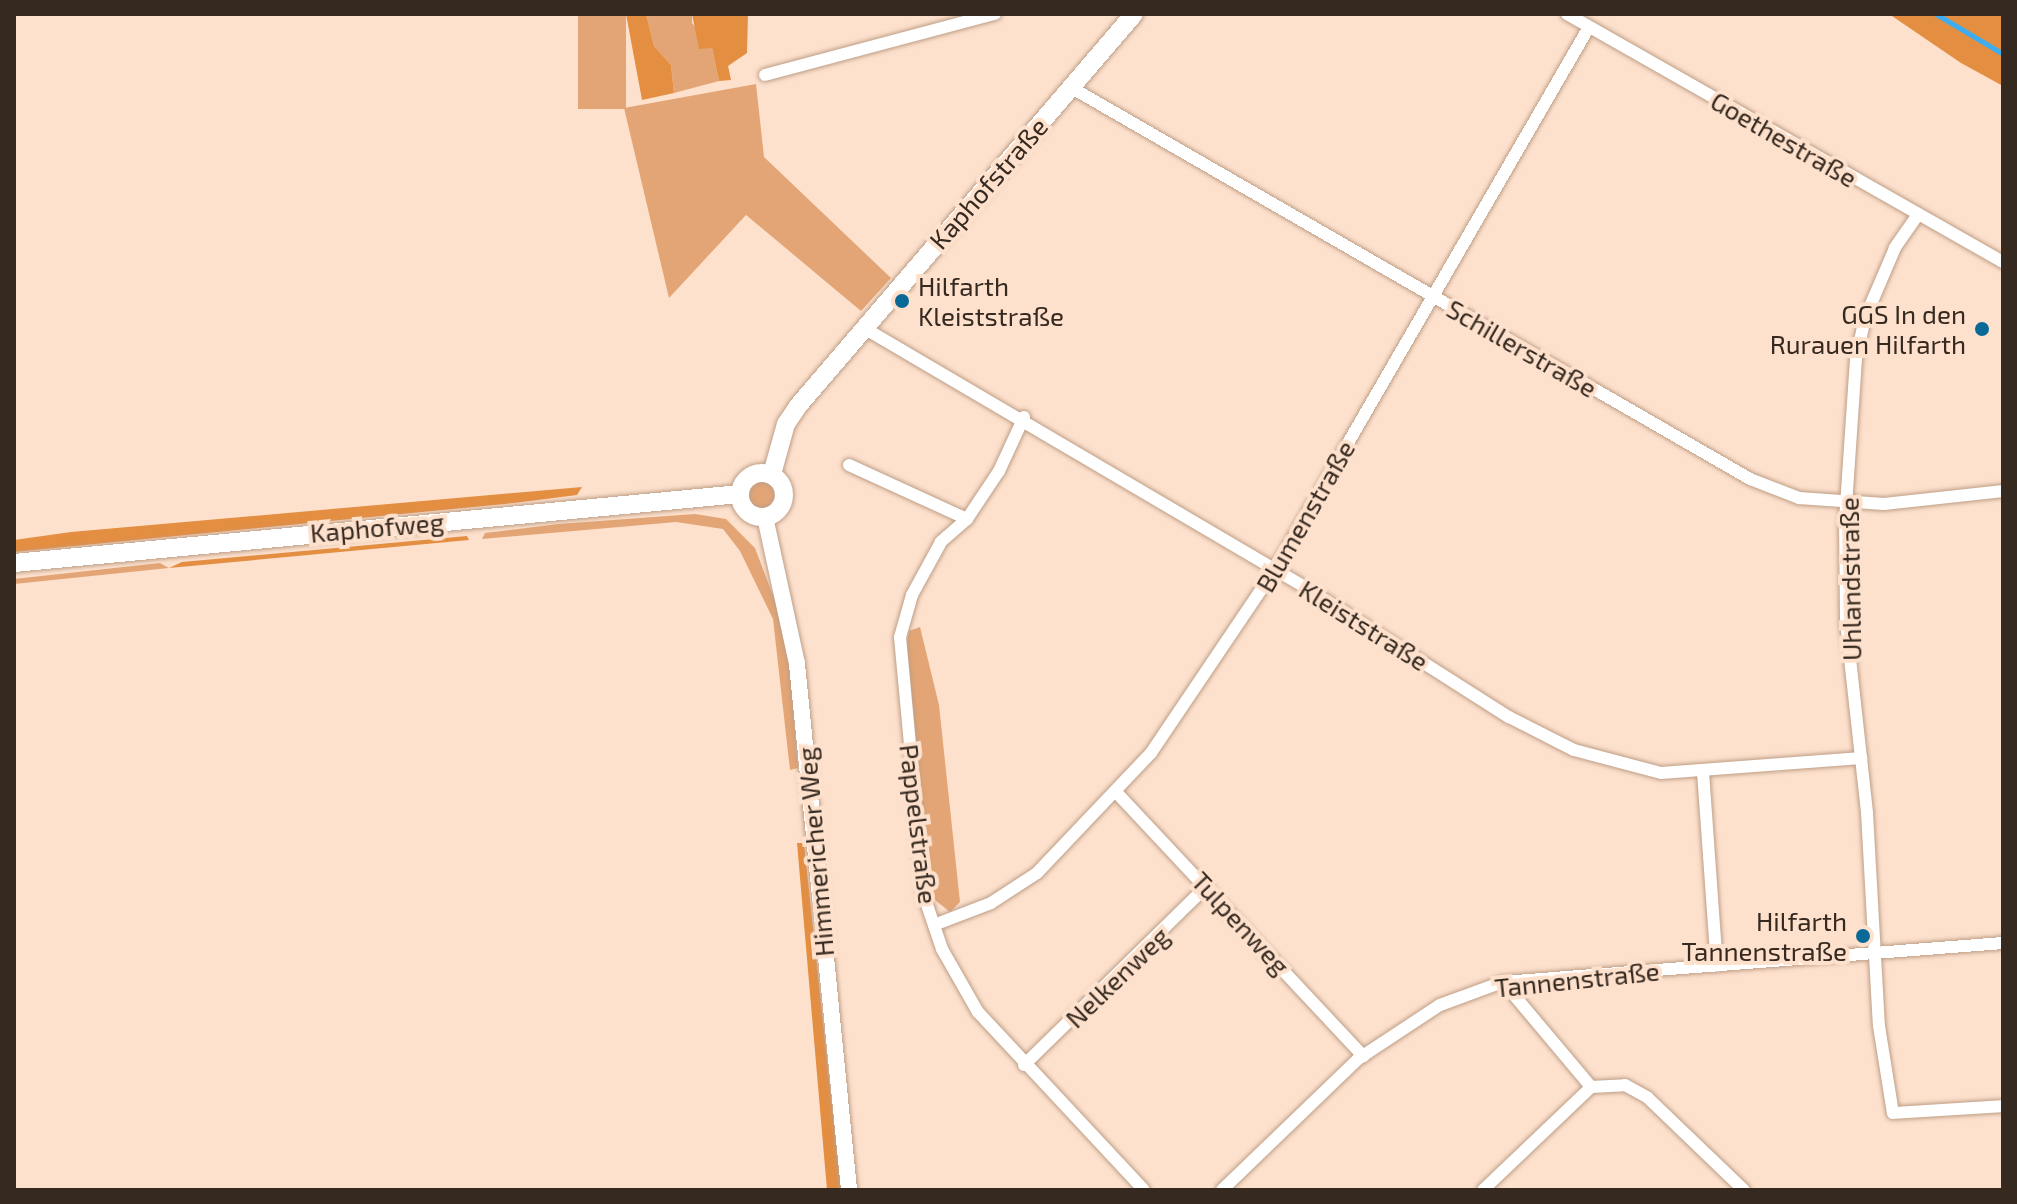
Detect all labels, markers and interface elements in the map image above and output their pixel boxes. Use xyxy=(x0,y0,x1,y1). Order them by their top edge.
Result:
street label: Goethestraße xyxy=(1705,85,1863,193)
street label: Kaphofstraße xyxy=(923,111,1053,255)
place label: Hilfarth Kleiststraße xyxy=(918,270,1064,332)
marker: Hilfarth Kleiststraße xyxy=(893,292,911,310)
street label: Schillerstraße xyxy=(1441,292,1603,404)
place label: GGS In den Rurauen Hilfarth xyxy=(1770,298,1966,360)
marker: GGS In den Rurauen Hilfarth xyxy=(1973,320,1991,338)
street label: Blumenstraße xyxy=(1249,435,1361,597)
street label: Uhlandstraße xyxy=(1833,497,1867,661)
street label: Kaphofweg xyxy=(309,506,445,548)
street label: Kleiststraße xyxy=(1294,573,1434,677)
street label: Pappelstraße xyxy=(894,742,944,906)
street label: Himmericher Weg xyxy=(790,746,840,958)
street label: Tulpenweg xyxy=(1186,865,1296,981)
place label: Hilfarth Tannenstraße xyxy=(1681,905,1847,966)
street label: Nelkenweg xyxy=(1059,920,1175,1034)
marker: Hilfarth Tannenstraße xyxy=(1854,927,1872,945)
street label: Tannenstraße xyxy=(1493,955,1661,1003)

